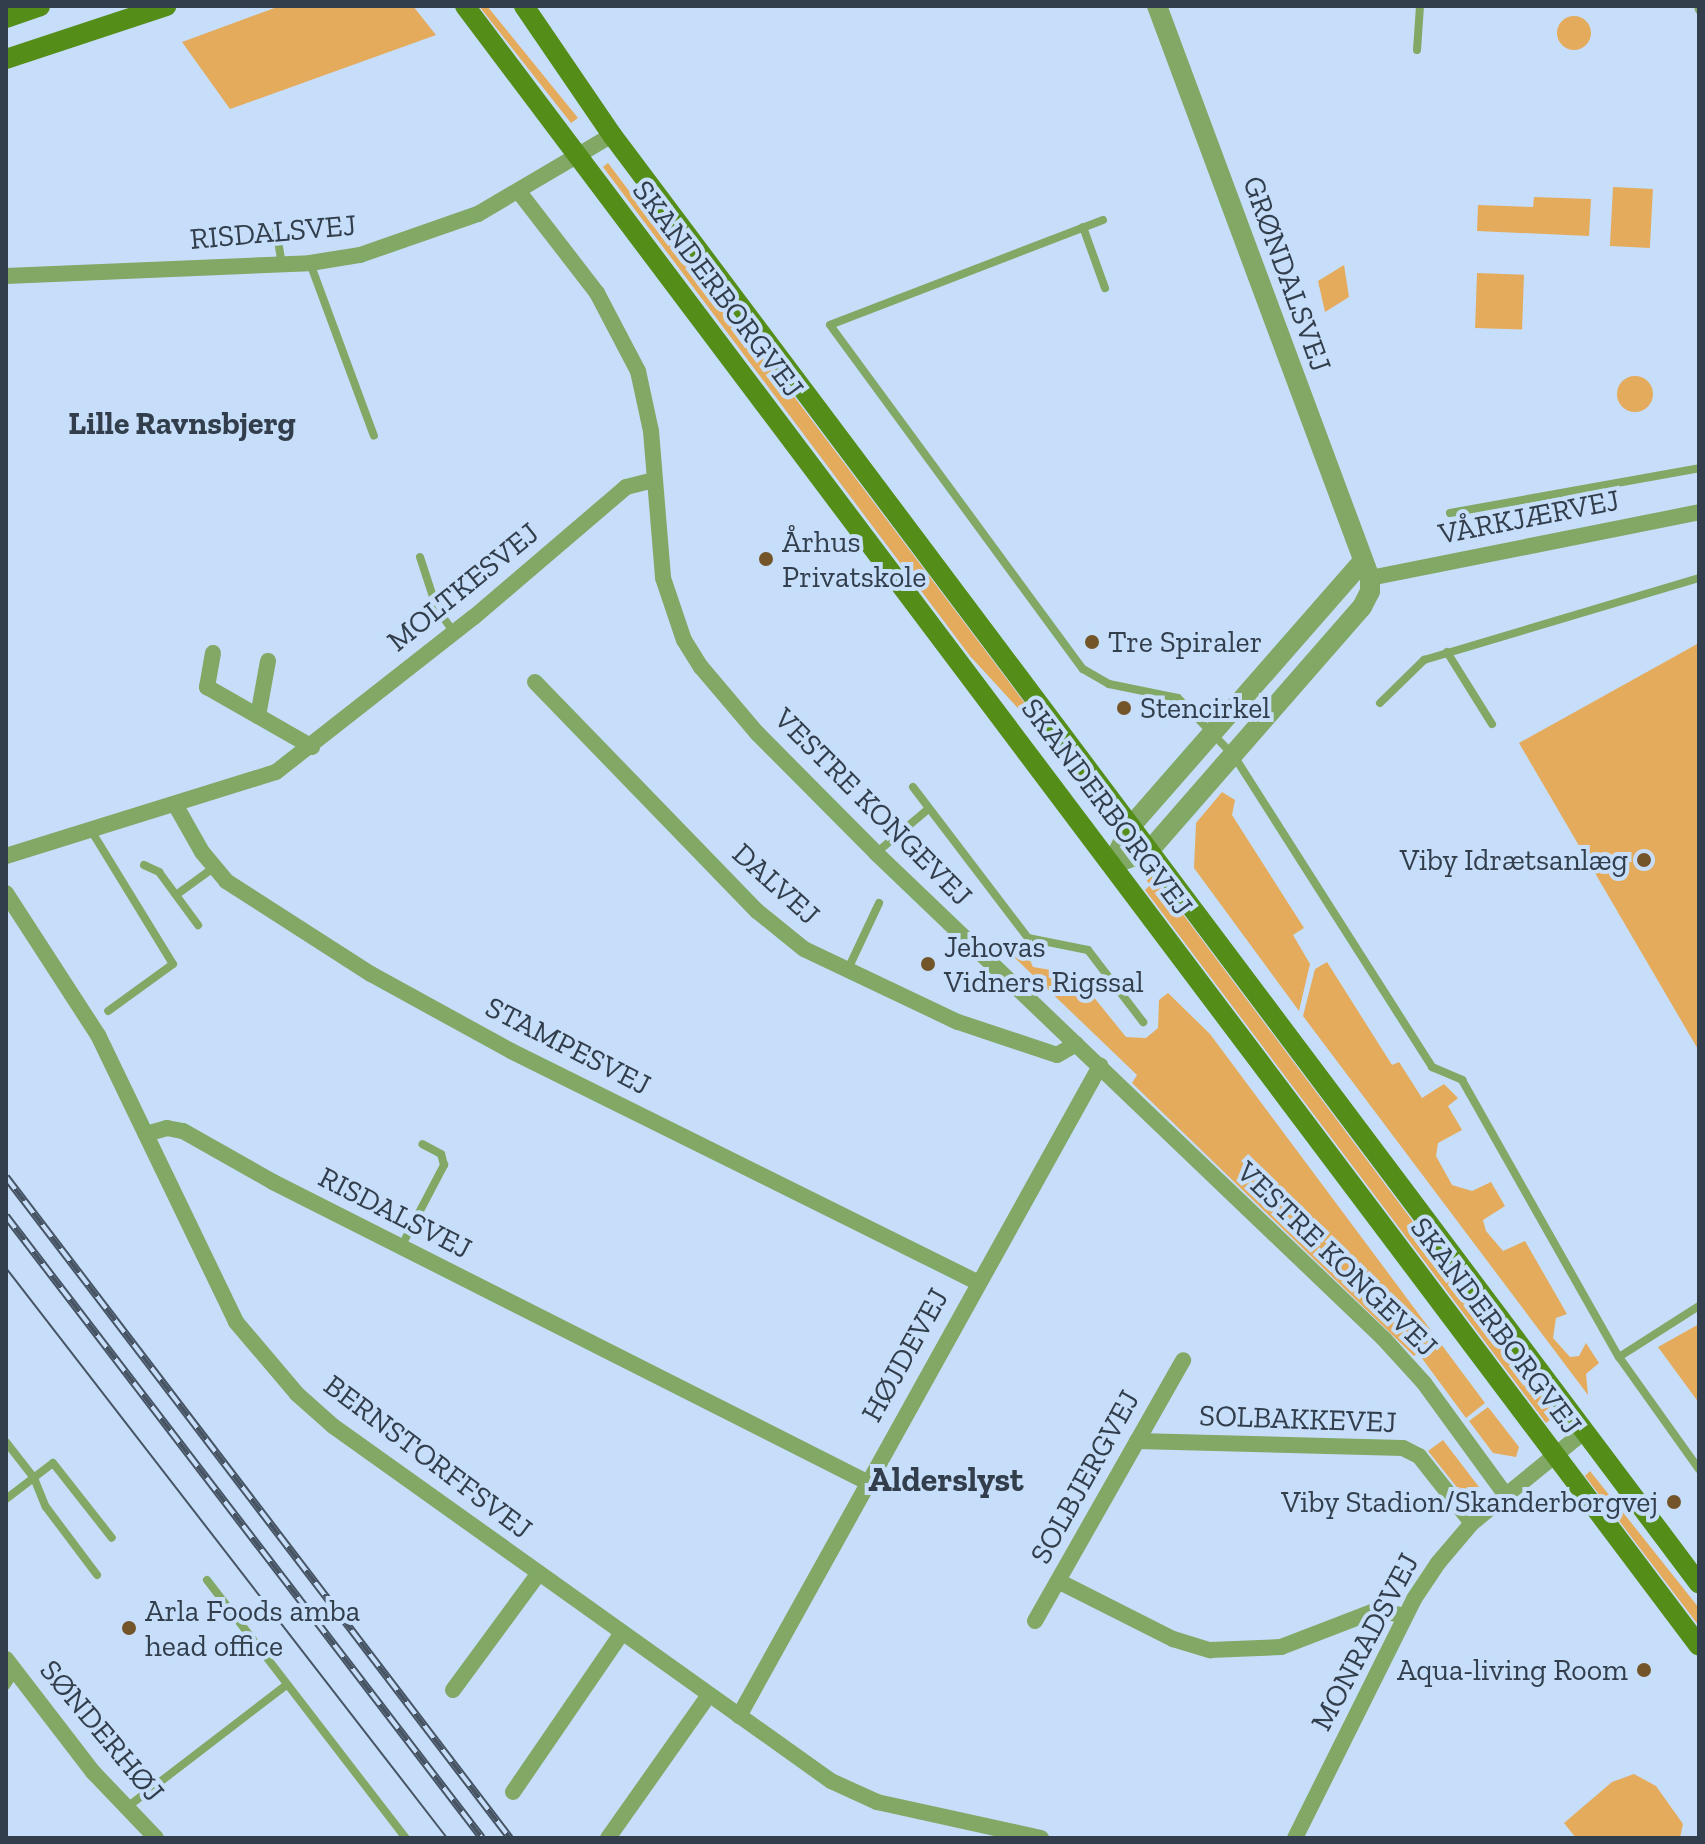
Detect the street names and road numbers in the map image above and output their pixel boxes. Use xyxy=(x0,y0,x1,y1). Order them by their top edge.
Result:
street label: GRØNDALSVEJ xyxy=(1235,171,1339,377)
street label: SKANDERBORGVEJ xyxy=(625,173,811,405)
street label: RISDALSVEJ xyxy=(188,207,358,257)
street label: VÅRKJÆRVEJ xyxy=(1435,482,1623,552)
street label: MOLTKESVEJ xyxy=(380,515,546,659)
street label: SKANDERBORGVEJ xyxy=(1014,691,1200,923)
street label: VESTRE KONGEVEJ xyxy=(766,700,980,914)
street label: DALVEJ xyxy=(725,836,827,932)
street label: STAMPESVEJ xyxy=(480,989,656,1103)
street label: VESTRE KONGEVEJ xyxy=(1229,1154,1445,1364)
street label: RISDALSVEJ xyxy=(312,1159,478,1267)
street label: SKANDERBORGVEJ xyxy=(1403,1210,1589,1442)
street label: HØJDEVEJ xyxy=(854,1282,956,1428)
street label: BERNSTORFFSVEJ xyxy=(317,1367,539,1547)
street label: SOLBJERGVEJ xyxy=(1023,1384,1147,1570)
street label: SOLBAKKEVEJ xyxy=(1199,1398,1397,1440)
street label: MONRADSVEJ xyxy=(1303,1547,1427,1737)
street label: SØNDERHØJ xyxy=(32,1653,172,1809)

